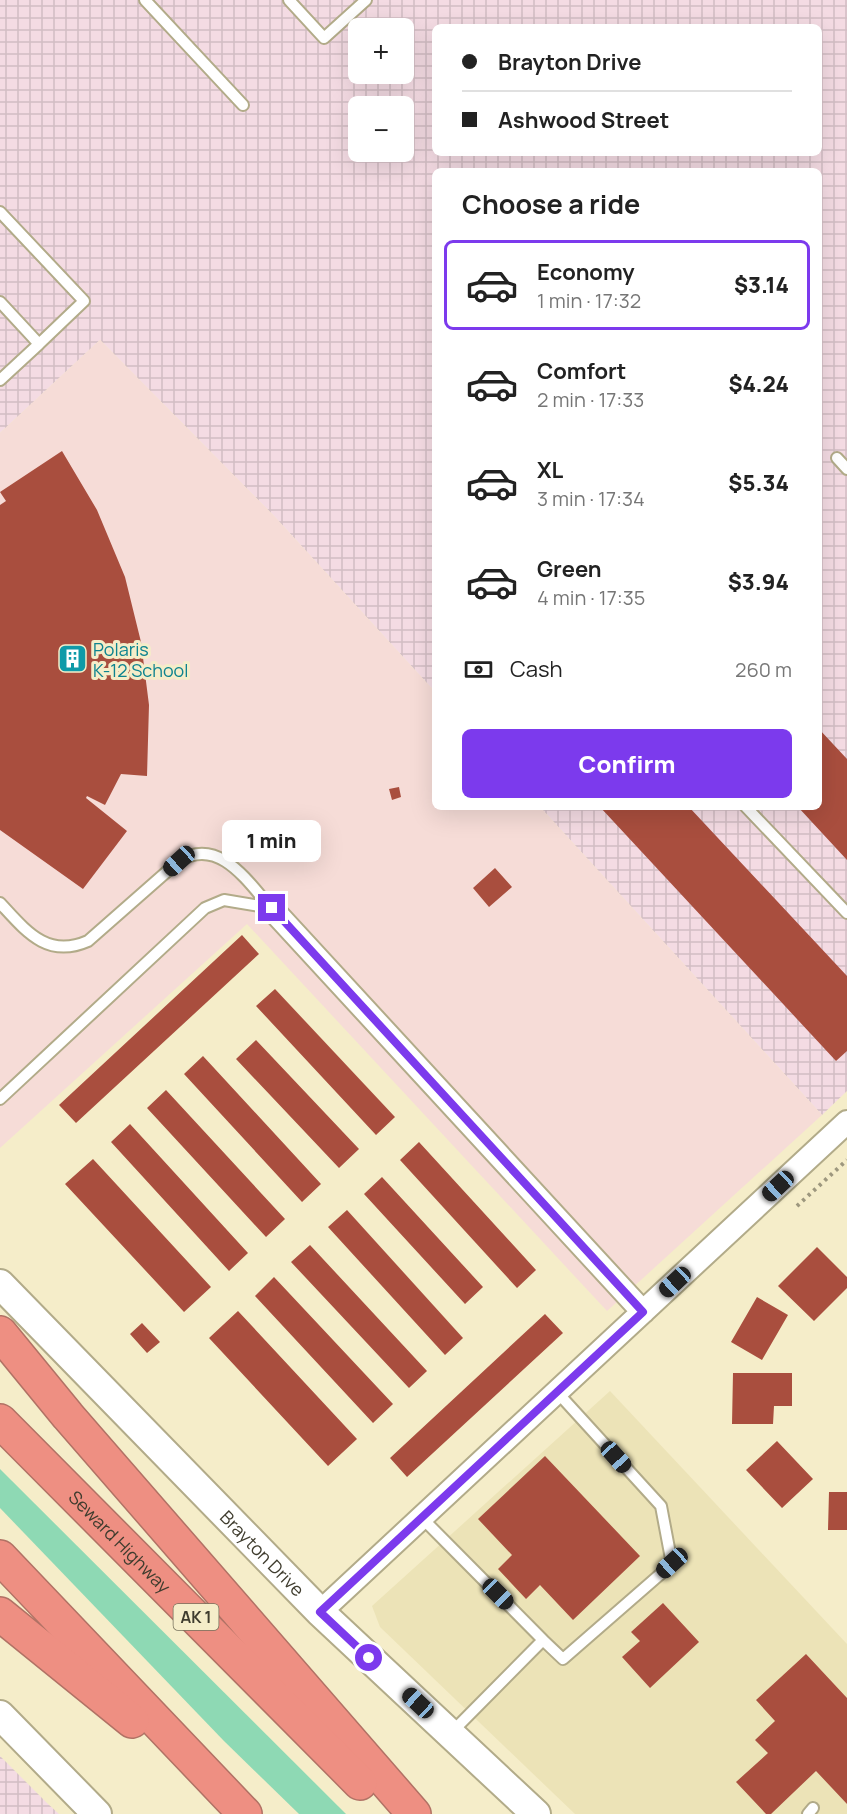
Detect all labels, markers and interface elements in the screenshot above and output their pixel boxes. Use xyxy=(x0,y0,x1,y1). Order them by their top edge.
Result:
map controls xyxy=(348,18,414,162)
button: + xyxy=(348,18,414,84)
text: Brayton Drive xyxy=(498,47,642,77)
button: − xyxy=(348,96,414,162)
text: Ashwood Street xyxy=(498,105,669,135)
text: Choose a ride xyxy=(462,185,640,222)
text: Economy xyxy=(537,257,635,287)
icon: car xyxy=(465,258,519,312)
text: $3.14 xyxy=(734,270,789,300)
text: 1 min · 17:32 xyxy=(537,287,641,314)
text: Comfort xyxy=(537,356,626,386)
icon: car xyxy=(465,357,519,411)
text: $4.24 xyxy=(728,369,789,399)
text: 2 min · 17:33 xyxy=(537,386,644,413)
text: XL xyxy=(537,455,563,485)
icon: car xyxy=(465,456,519,510)
text: $5.34 xyxy=(728,468,789,498)
text: 3 min · 17:34 xyxy=(537,485,645,512)
text: Green xyxy=(537,554,602,584)
icon: car xyxy=(465,555,519,609)
text: $3.94 xyxy=(728,567,789,597)
text: 4 min · 17:35 xyxy=(537,584,645,611)
place label: Polaris K-12 School xyxy=(93,637,188,682)
building icon: Polaris K-12 School xyxy=(56,643,88,675)
icon: cash xyxy=(462,653,495,686)
text: Cash xyxy=(510,654,563,684)
text: 260 m xyxy=(735,656,792,683)
button: Confirm xyxy=(462,729,792,798)
callout: 1 min xyxy=(222,821,322,863)
text: 1 min xyxy=(246,827,297,854)
car xyxy=(160,842,198,880)
route end xyxy=(258,894,285,921)
car xyxy=(759,1167,797,1205)
car xyxy=(656,1263,694,1301)
car xyxy=(597,1438,635,1476)
street label: Seward Highway xyxy=(64,1485,176,1598)
street label: Brayton Drive xyxy=(215,1505,310,1601)
car xyxy=(653,1544,691,1582)
car xyxy=(479,1575,517,1613)
road number: AK 1 xyxy=(174,1604,218,1630)
route start xyxy=(355,1644,382,1671)
car xyxy=(399,1684,437,1722)

